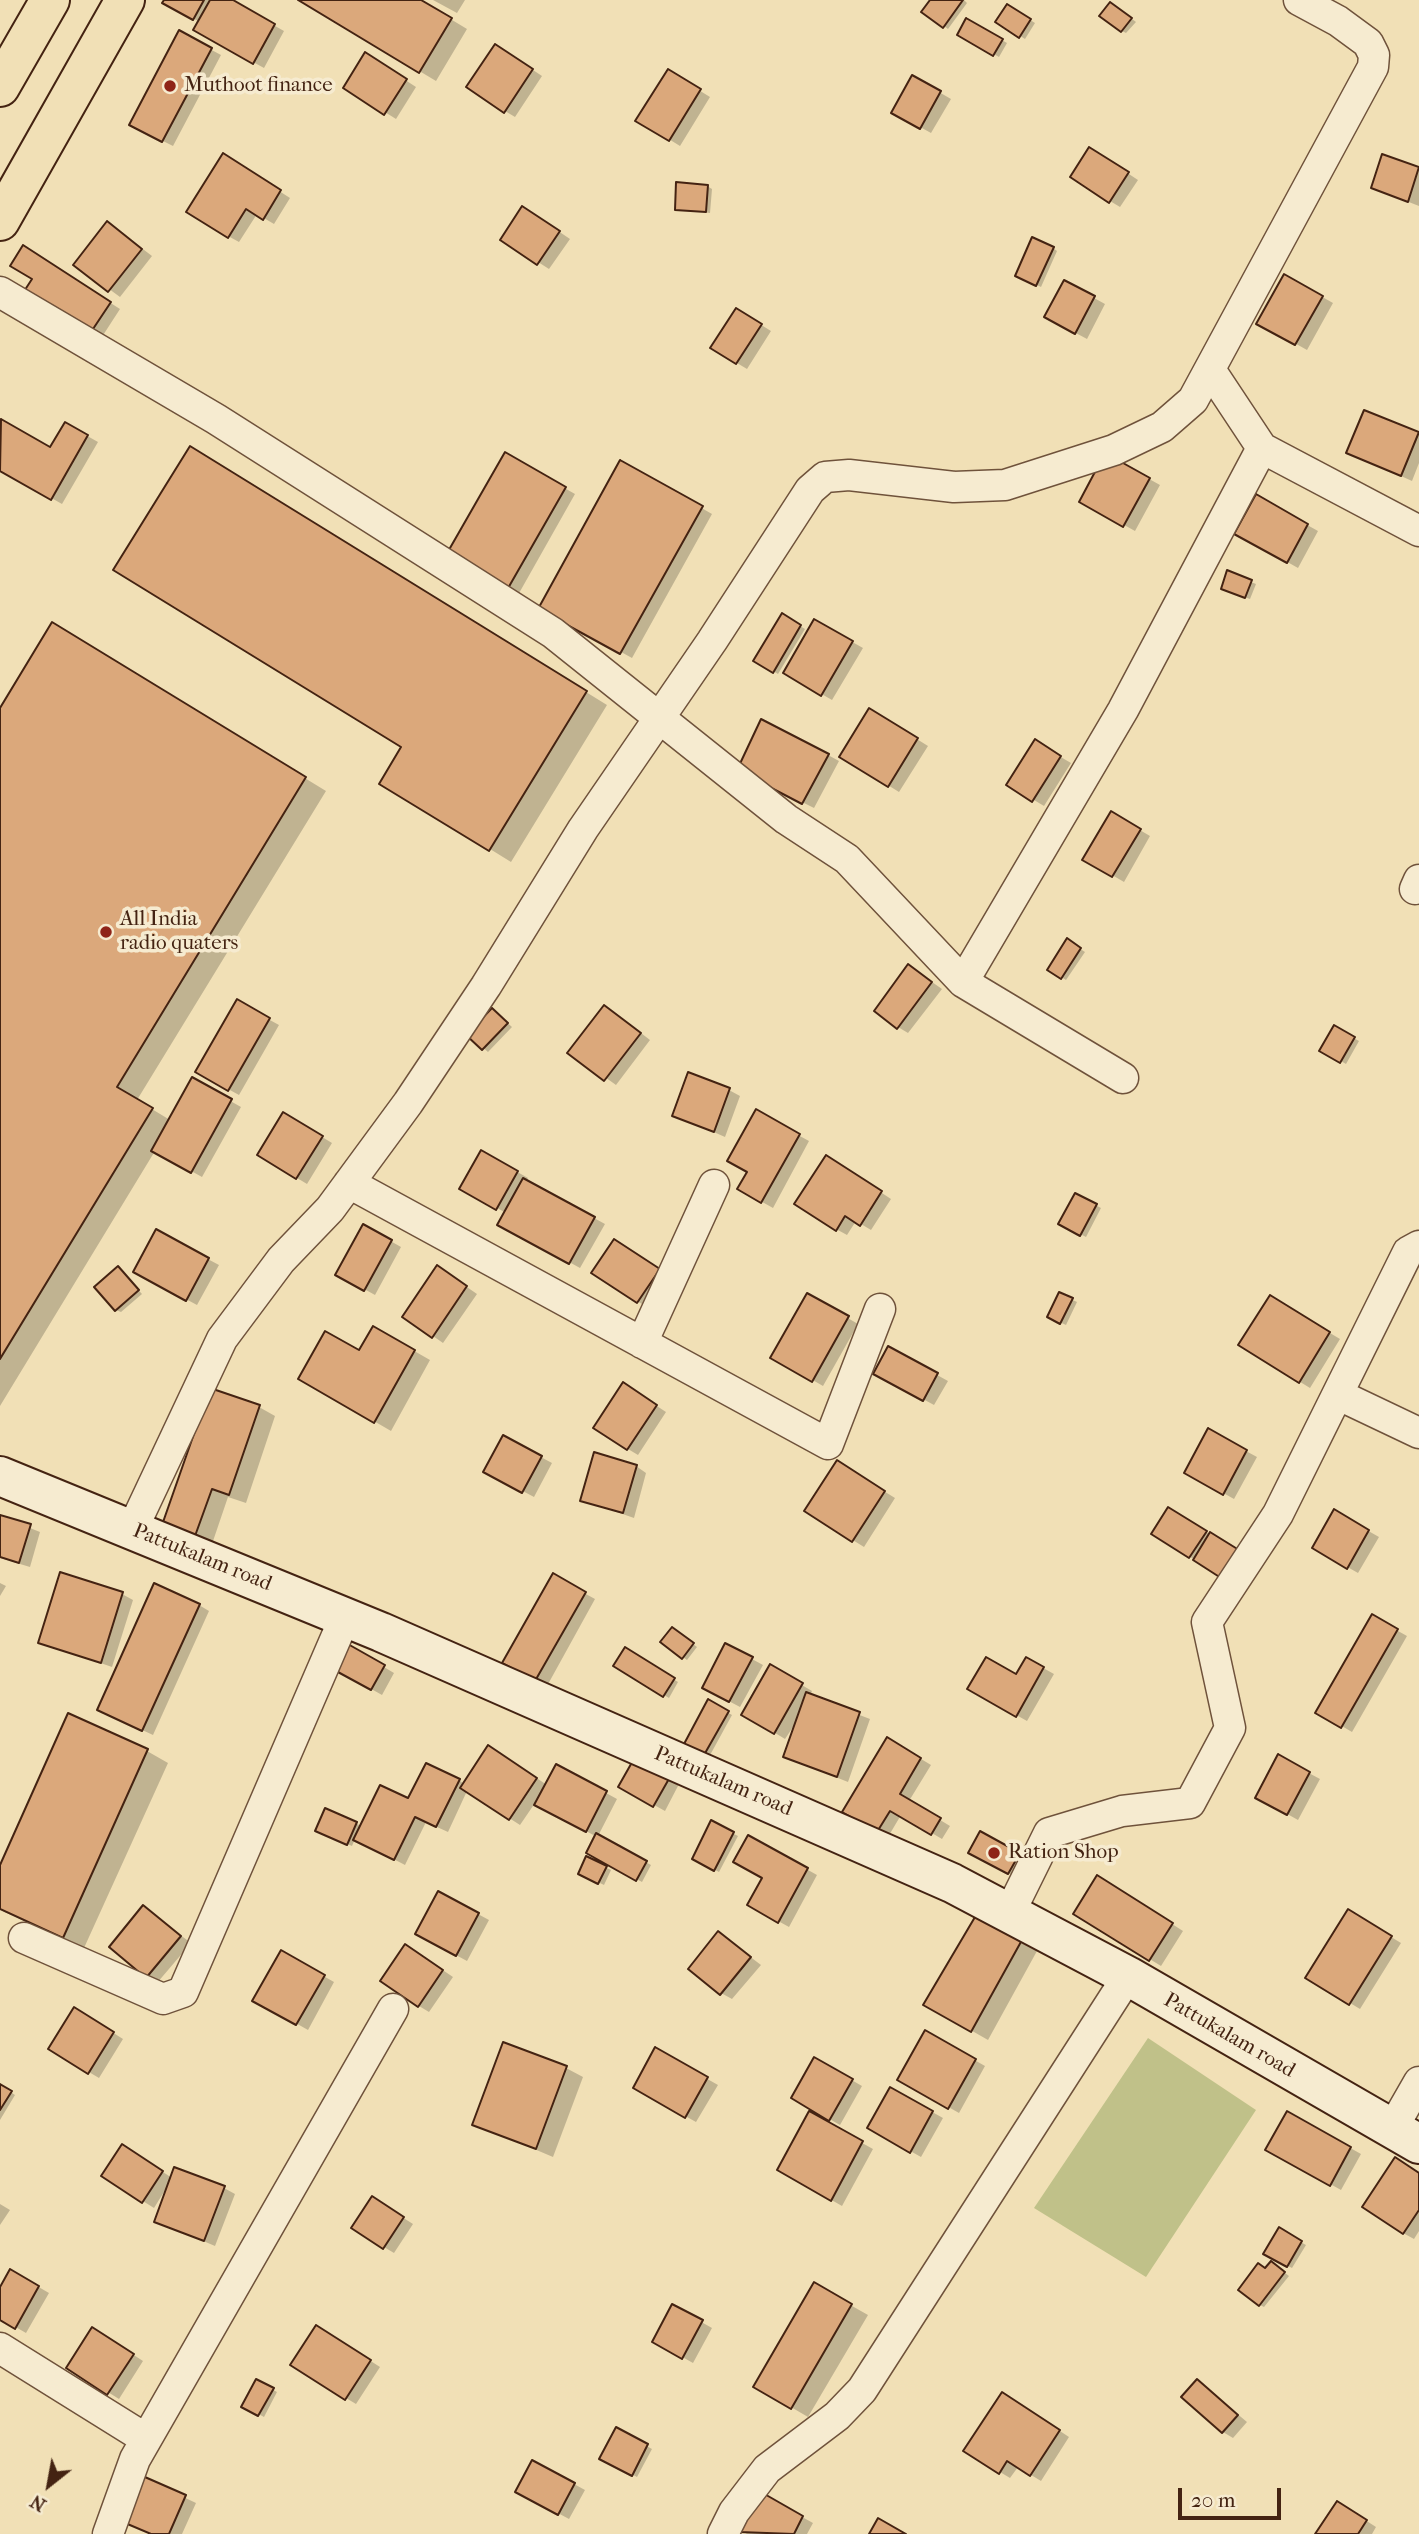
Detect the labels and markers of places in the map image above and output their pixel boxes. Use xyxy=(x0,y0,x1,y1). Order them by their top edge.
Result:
place label: Muthoot finance xyxy=(184,73,333,99)
marker: Muthoot finance xyxy=(162,78,178,94)
place label: All India radio quaters xyxy=(120,907,238,957)
marker: All India radio quaters xyxy=(98,924,114,940)
place label: Ration Shop xyxy=(1008,1840,1119,1866)
marker: Ration Shop xyxy=(986,1845,1002,1861)

